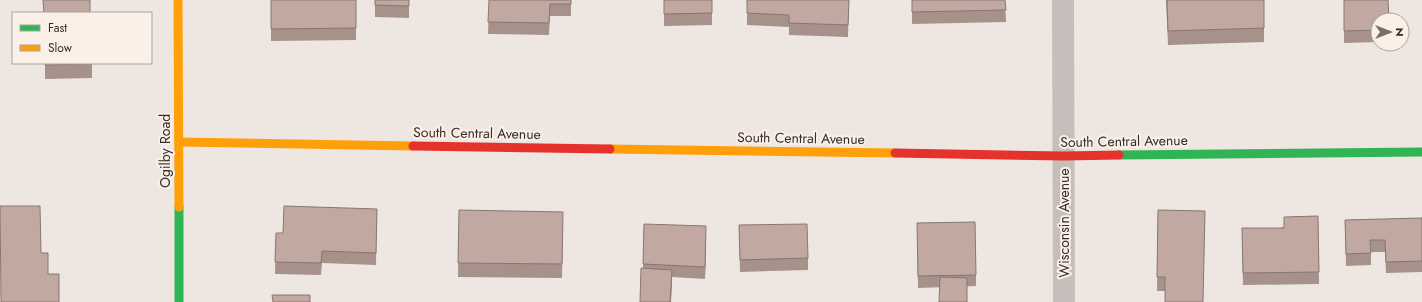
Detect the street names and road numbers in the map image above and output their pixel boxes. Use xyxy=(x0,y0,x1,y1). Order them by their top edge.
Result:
street label: Ogilby Road xyxy=(155,114,175,188)
street label: South Central Avenue xyxy=(413,122,541,144)
street label: South Central Avenue xyxy=(737,127,865,149)
street label: South Central Avenue xyxy=(1060,130,1188,152)
street label: Wisconsin Avenue xyxy=(1054,168,1074,278)

